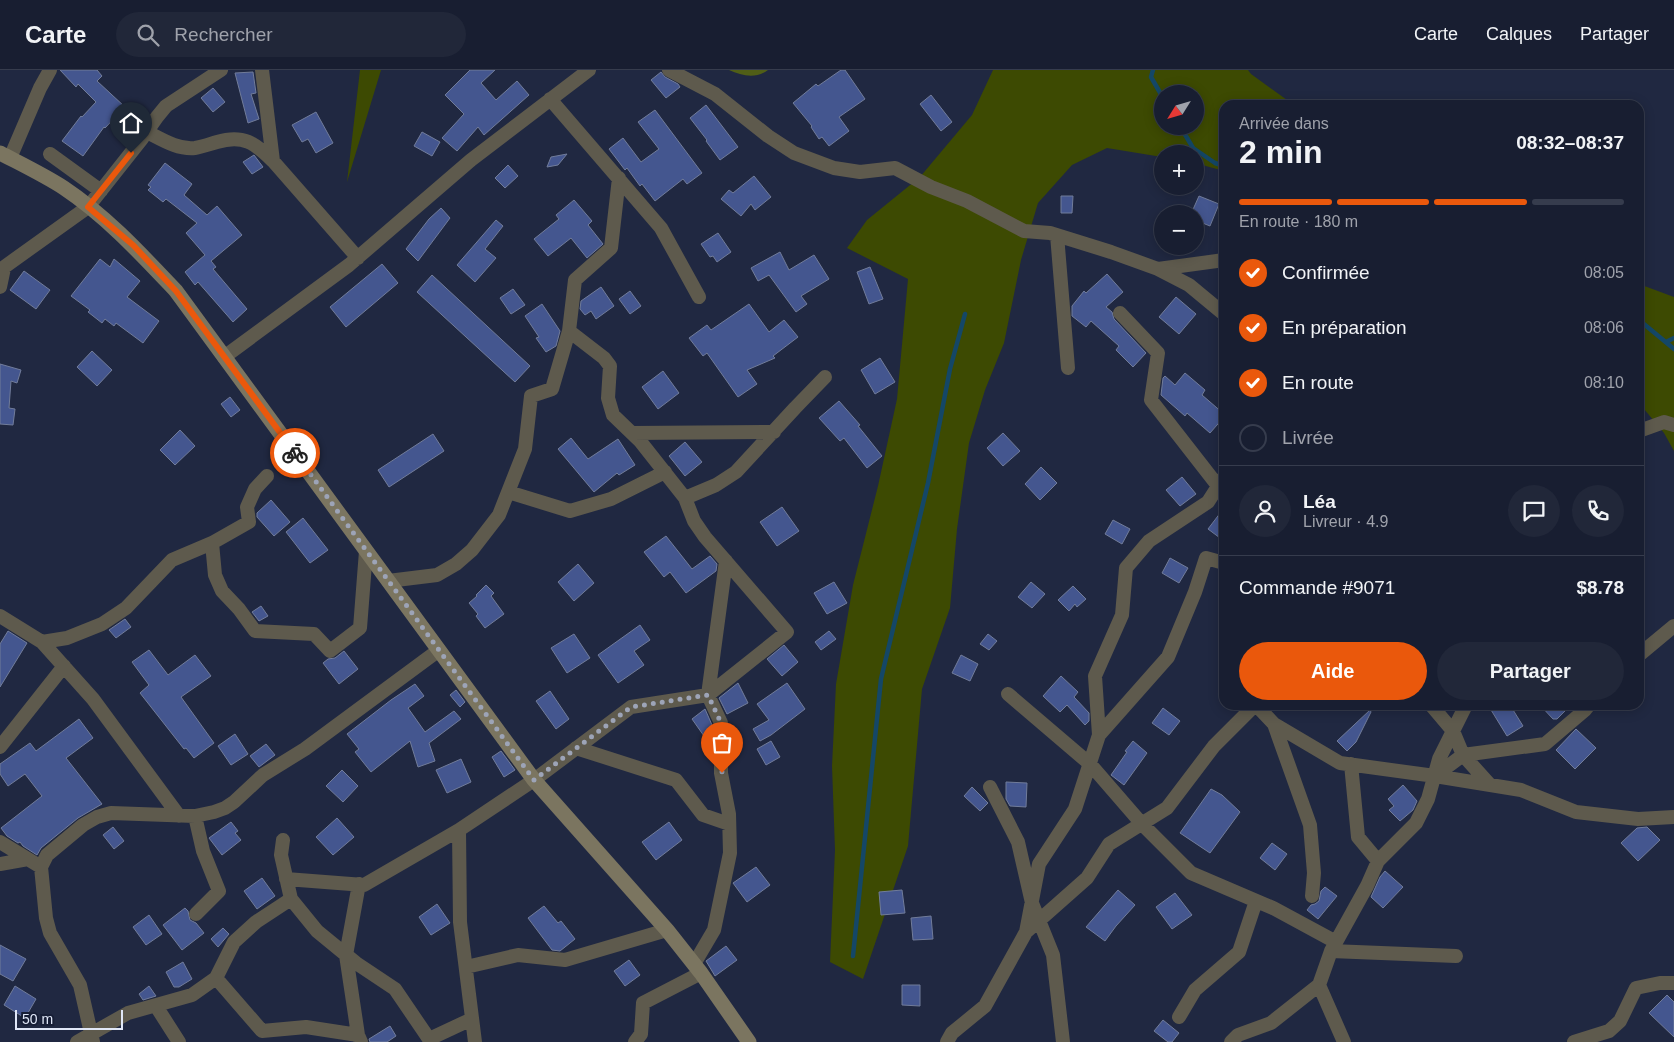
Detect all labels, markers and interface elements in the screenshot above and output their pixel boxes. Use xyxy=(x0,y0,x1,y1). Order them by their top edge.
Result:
search box xyxy=(116,12,466,57)
text: Carte xyxy=(25,21,86,48)
icon: search xyxy=(134,21,162,49)
text: Rechercher xyxy=(174,24,273,45)
text: Carte xyxy=(1414,24,1458,44)
text: Calques xyxy=(1486,24,1552,44)
text: Partager xyxy=(1580,24,1649,44)
north arrow xyxy=(1154,85,1204,135)
map controls xyxy=(1154,85,1204,255)
pin xyxy=(110,102,152,153)
icon: home xyxy=(117,109,145,137)
text: Arrivée dans xyxy=(1239,115,1329,132)
text: 08:32–08:37 xyxy=(1516,132,1624,153)
text: 2 min xyxy=(1239,134,1323,170)
button: + xyxy=(1154,145,1204,195)
button: − xyxy=(1154,205,1204,255)
text: En route · 180 m xyxy=(1239,213,1358,230)
icon: check xyxy=(1239,259,1267,287)
text: Confirmée xyxy=(1282,262,1370,283)
text: 08:05 xyxy=(1584,264,1624,281)
icon: check xyxy=(1239,314,1267,342)
text: En préparation xyxy=(1282,317,1407,338)
text: 08:06 xyxy=(1584,319,1624,336)
icon: check xyxy=(1239,369,1267,397)
text: En route xyxy=(1282,372,1354,393)
text: 08:10 xyxy=(1584,374,1624,391)
text: Livrée xyxy=(1282,427,1334,448)
courier xyxy=(270,428,320,478)
icon: bike xyxy=(281,439,309,467)
button: person xyxy=(1239,485,1291,537)
button: chat xyxy=(1508,485,1560,537)
button: phone xyxy=(1572,485,1624,537)
text: Léa xyxy=(1303,491,1336,512)
text: Livreur · 4.9 xyxy=(1303,513,1388,530)
text: Commande #9071 xyxy=(1239,577,1395,598)
text: $8.78 xyxy=(1576,577,1624,598)
button: Aide xyxy=(1239,642,1427,700)
button: Partager xyxy=(1437,642,1624,700)
pin xyxy=(701,722,743,773)
icon: bag xyxy=(708,729,736,757)
scale bar xyxy=(15,1007,122,1030)
text: 50 m xyxy=(22,1011,53,1027)

